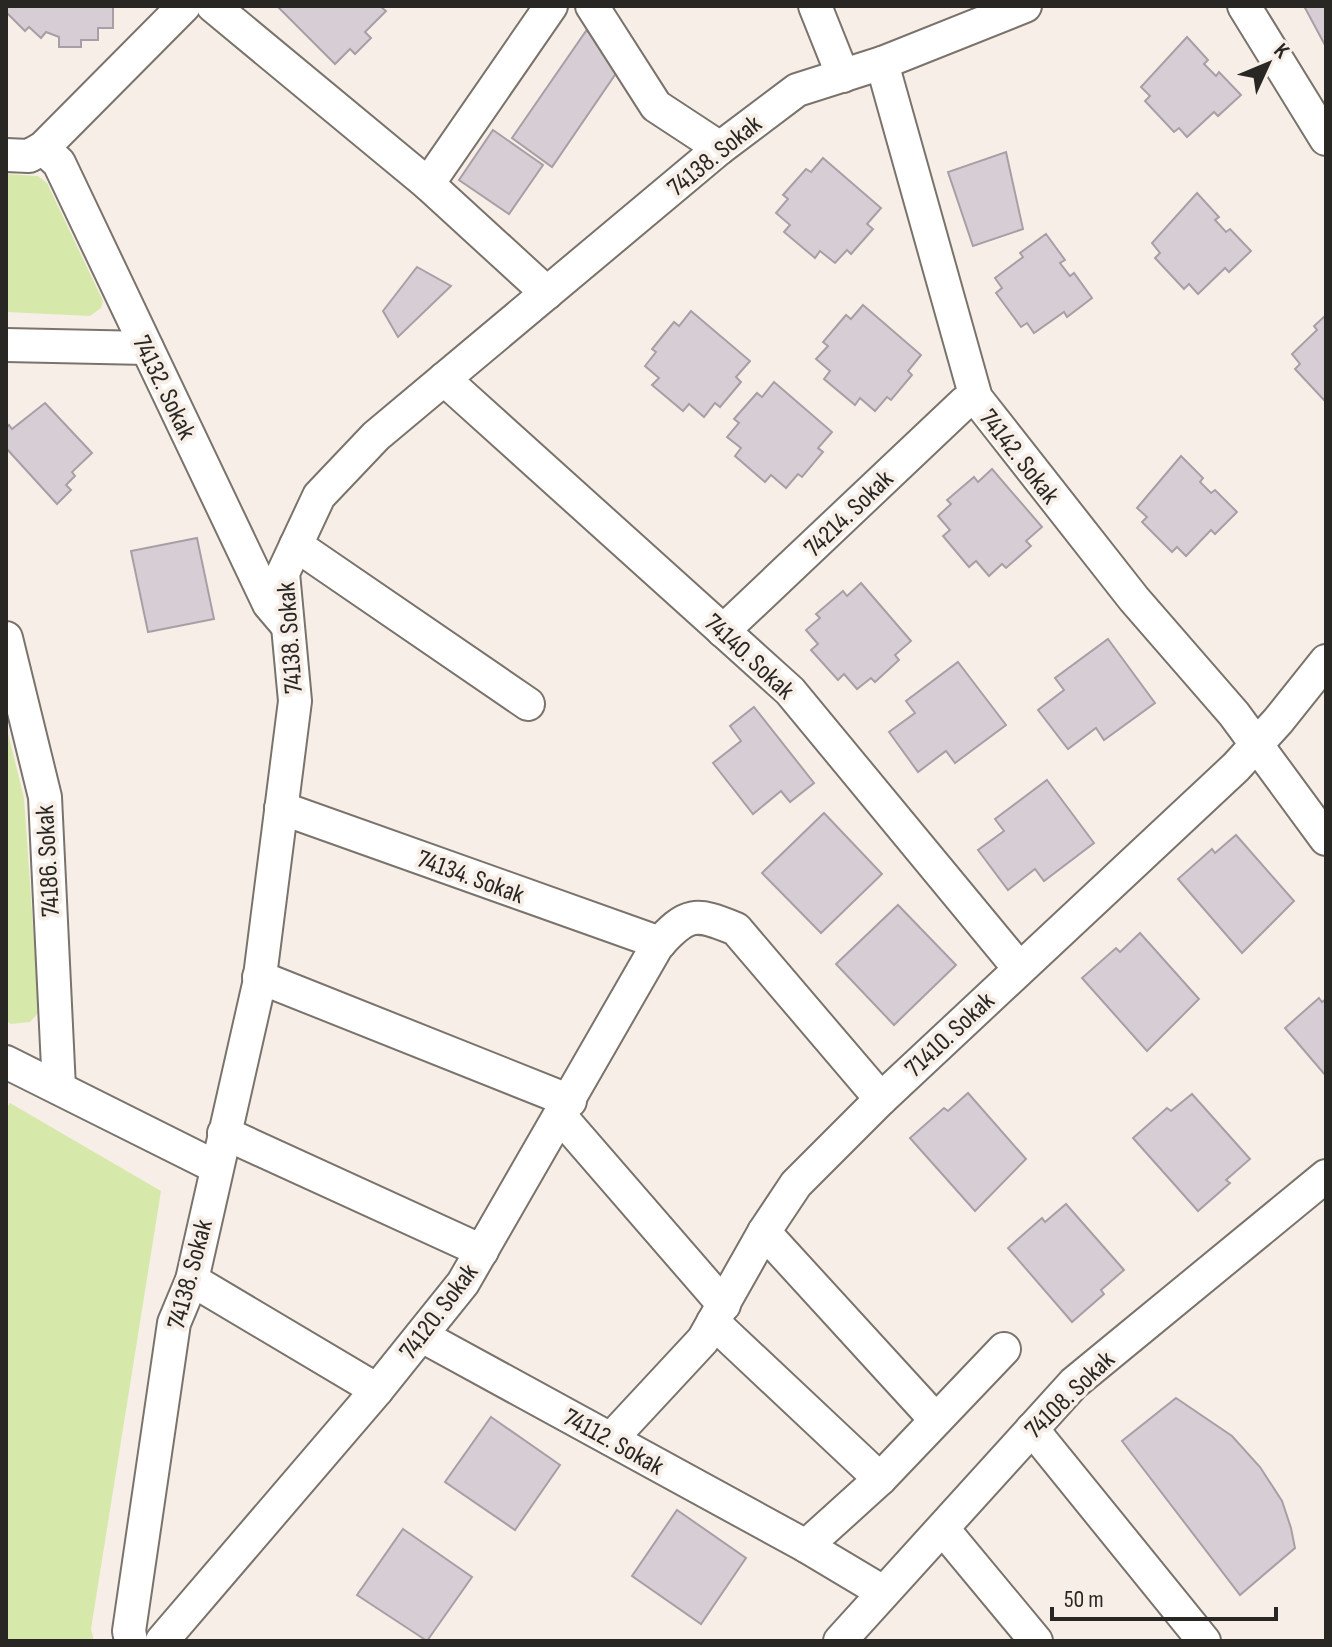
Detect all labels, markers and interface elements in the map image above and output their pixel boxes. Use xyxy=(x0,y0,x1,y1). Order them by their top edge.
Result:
north arrow xyxy=(1228,24,1308,104)
text: K xyxy=(1268,38,1295,65)
street label: 74138. Sokak xyxy=(662,109,768,203)
street label: 74132. Sokak xyxy=(125,331,202,445)
street label: 74142. Sokak xyxy=(972,403,1065,511)
street label: 74214. Sokak xyxy=(798,464,900,564)
street label: 74138. Sokak xyxy=(271,581,310,695)
street label: 74140. Sokak xyxy=(698,608,800,707)
street label: 74186. Sokak xyxy=(30,804,67,918)
street label: 74134. Sokak xyxy=(413,844,528,911)
street label: 71410. Sokak xyxy=(899,986,1001,1084)
street label: 74138. Sokak xyxy=(161,1216,220,1333)
street label: 74120. Sokak xyxy=(393,1258,485,1366)
street label: 74108. Sokak xyxy=(1019,1345,1121,1445)
street label: 74112. Sokak xyxy=(558,1402,669,1483)
scale bar xyxy=(1052,1571,1276,1621)
text: 50 m xyxy=(1064,1585,1104,1614)

